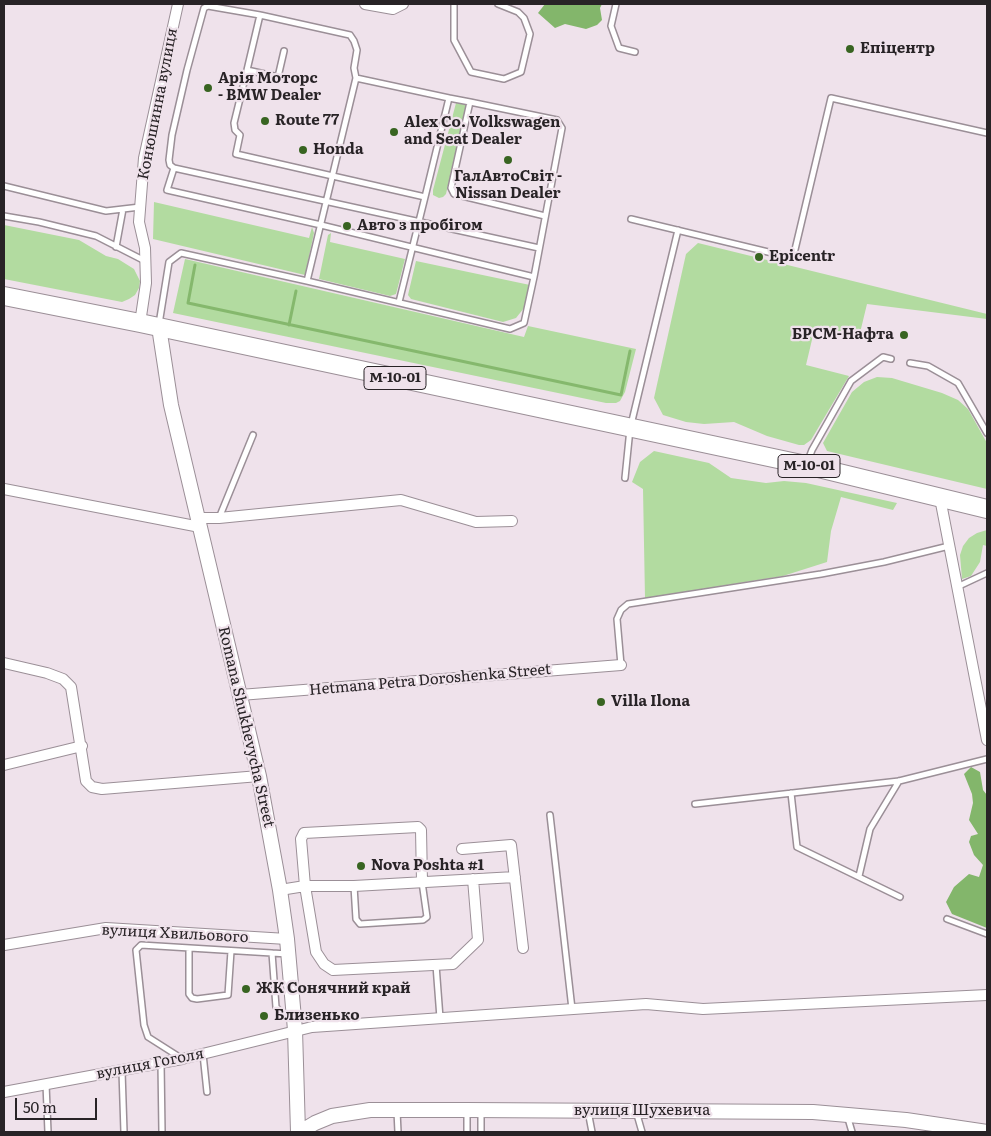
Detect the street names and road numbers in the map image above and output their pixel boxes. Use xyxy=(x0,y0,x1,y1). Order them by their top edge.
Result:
street label: Конюшинна вулиця xyxy=(134,27,182,181)
road number: М-10-01 xyxy=(364,366,426,389)
road number: М-10-01 xyxy=(778,454,840,478)
street label: Romana Shukhevycha Street xyxy=(214,625,278,829)
street label: Hetmana Petra Doroshenka Street xyxy=(308,660,552,700)
street label: вулиця Хвильового xyxy=(101,921,249,947)
street label: вулиця Гоголя xyxy=(95,1045,205,1083)
street label: вулиця Шухевича xyxy=(574,1102,710,1120)

